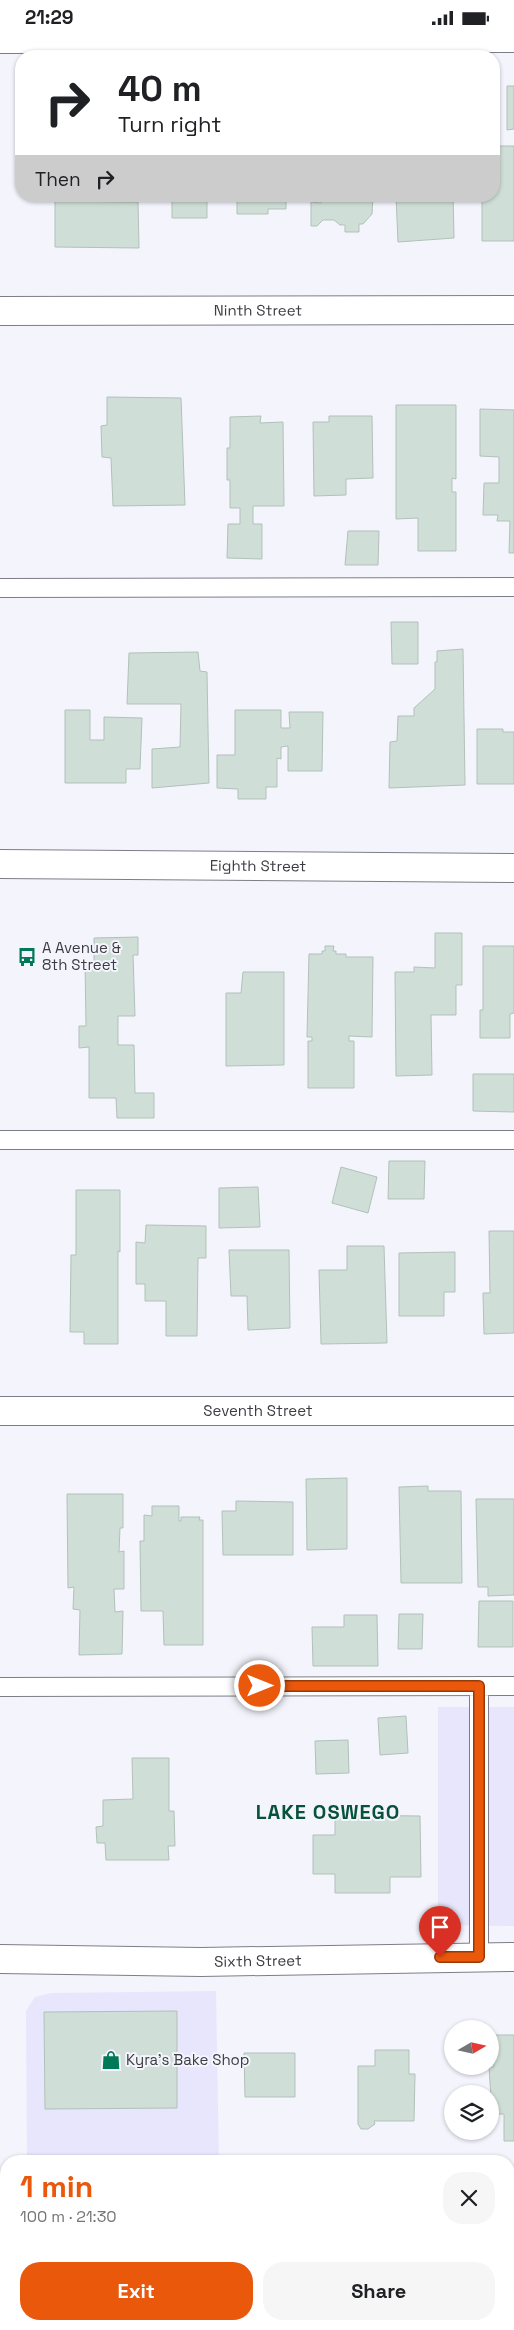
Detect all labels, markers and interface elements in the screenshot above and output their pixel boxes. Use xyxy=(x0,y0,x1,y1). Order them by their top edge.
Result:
text: 21:29 xyxy=(25,5,74,30)
text: 40 m xyxy=(118,67,202,111)
icon: right xyxy=(35,70,100,135)
text: Turn right xyxy=(118,110,221,138)
icon: right xyxy=(91,165,119,193)
text: Then xyxy=(35,167,81,192)
street label: Ninth Street xyxy=(214,300,302,320)
street label: Eighth Street xyxy=(210,856,306,875)
place label: A Avenue & 8th Street xyxy=(42,938,121,974)
bus stop icon: A Avenue & 8th Street xyxy=(16,946,38,968)
street label: Seventh Street xyxy=(203,1401,313,1420)
position arrow xyxy=(233,1659,285,1711)
district label: LAKE OSWEGO xyxy=(256,1799,400,1825)
pin xyxy=(419,1906,461,1957)
icon: arrive xyxy=(426,1913,454,1941)
street label: Sixth Street xyxy=(214,1950,302,1971)
north arrow xyxy=(444,2020,499,2075)
map controls xyxy=(444,2020,499,2140)
shop icon: Kyra's Bake Shop xyxy=(100,2049,122,2071)
place label: Kyra's Bake Shop xyxy=(126,2050,250,2069)
button: layers xyxy=(444,2085,499,2140)
text: 1 min xyxy=(20,2167,93,2206)
button: close xyxy=(443,2172,495,2224)
text: 100 m · 21:30 xyxy=(20,2206,117,2227)
button: Exit xyxy=(20,2262,253,2320)
button: Share xyxy=(263,2262,495,2320)

